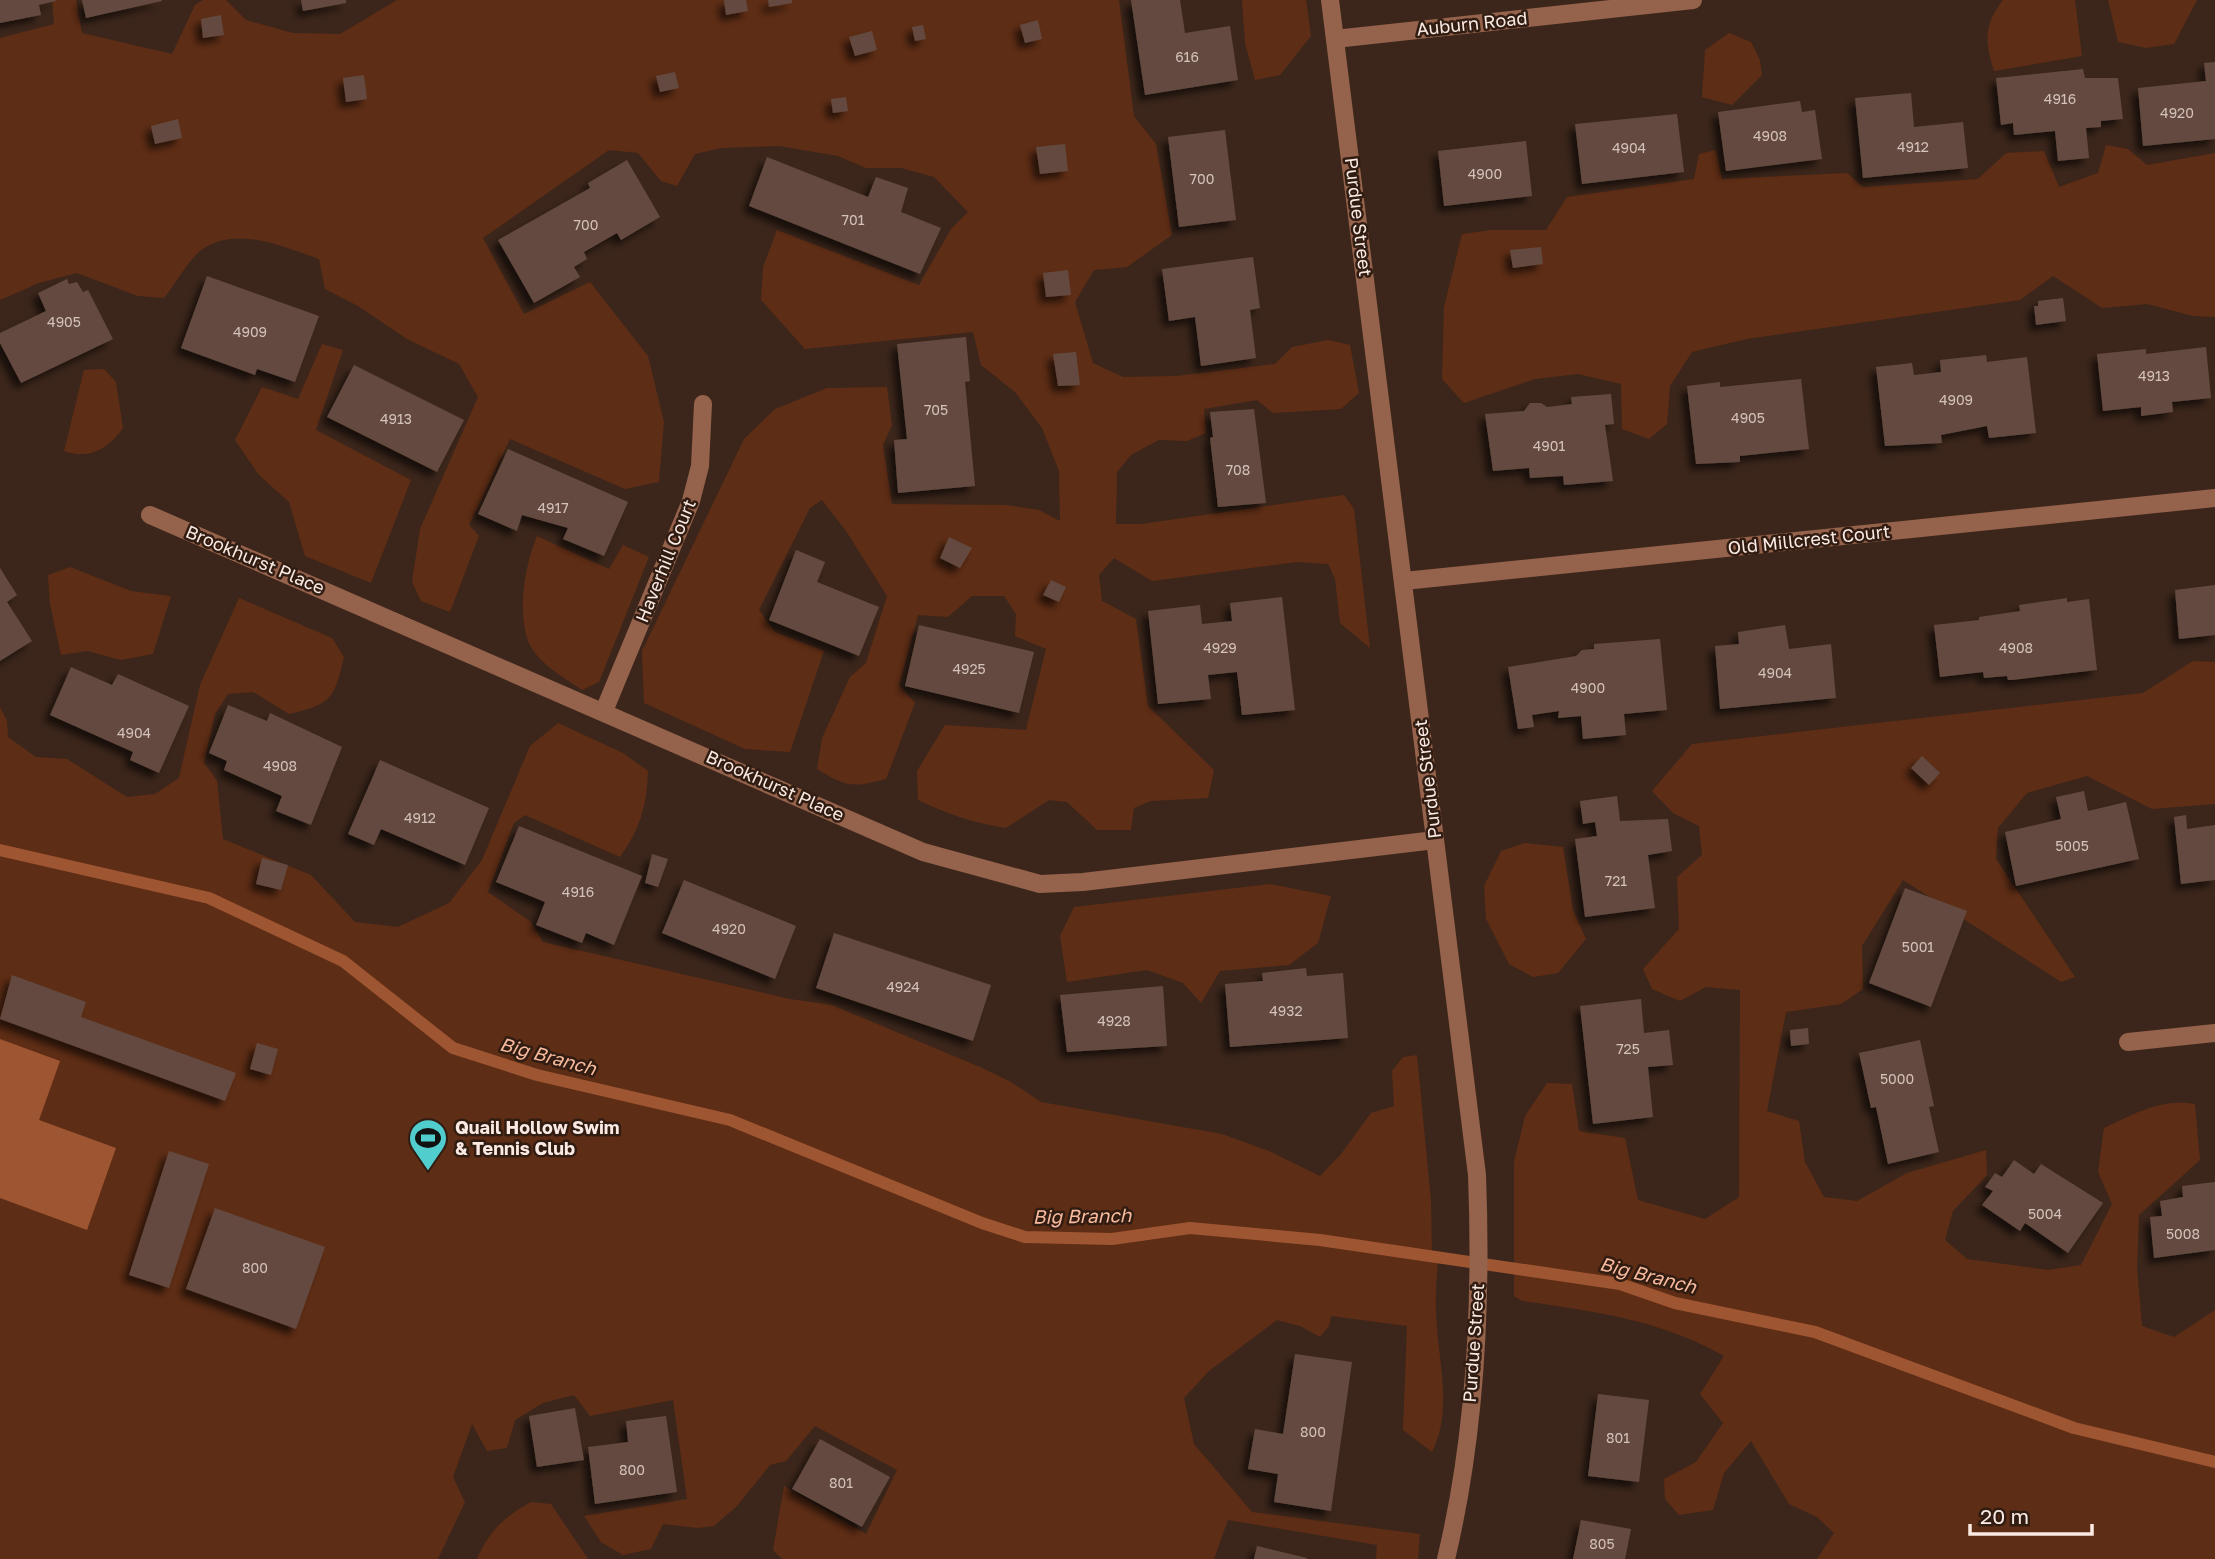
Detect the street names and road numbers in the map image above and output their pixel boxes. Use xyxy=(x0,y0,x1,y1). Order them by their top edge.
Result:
street label: Auburn Road xyxy=(1415,6,1528,40)
street label: Purdue Street xyxy=(1341,156,1377,278)
street label: Haverhill Court xyxy=(630,496,700,626)
street label: Brookhurst Place xyxy=(183,520,328,598)
street label: Old Millcrest Court xyxy=(1727,520,1891,558)
street label: Purdue Street xyxy=(1409,718,1445,840)
street label: Brookhurst Place xyxy=(703,745,848,825)
street label: Purdue Street xyxy=(1458,1282,1488,1403)

